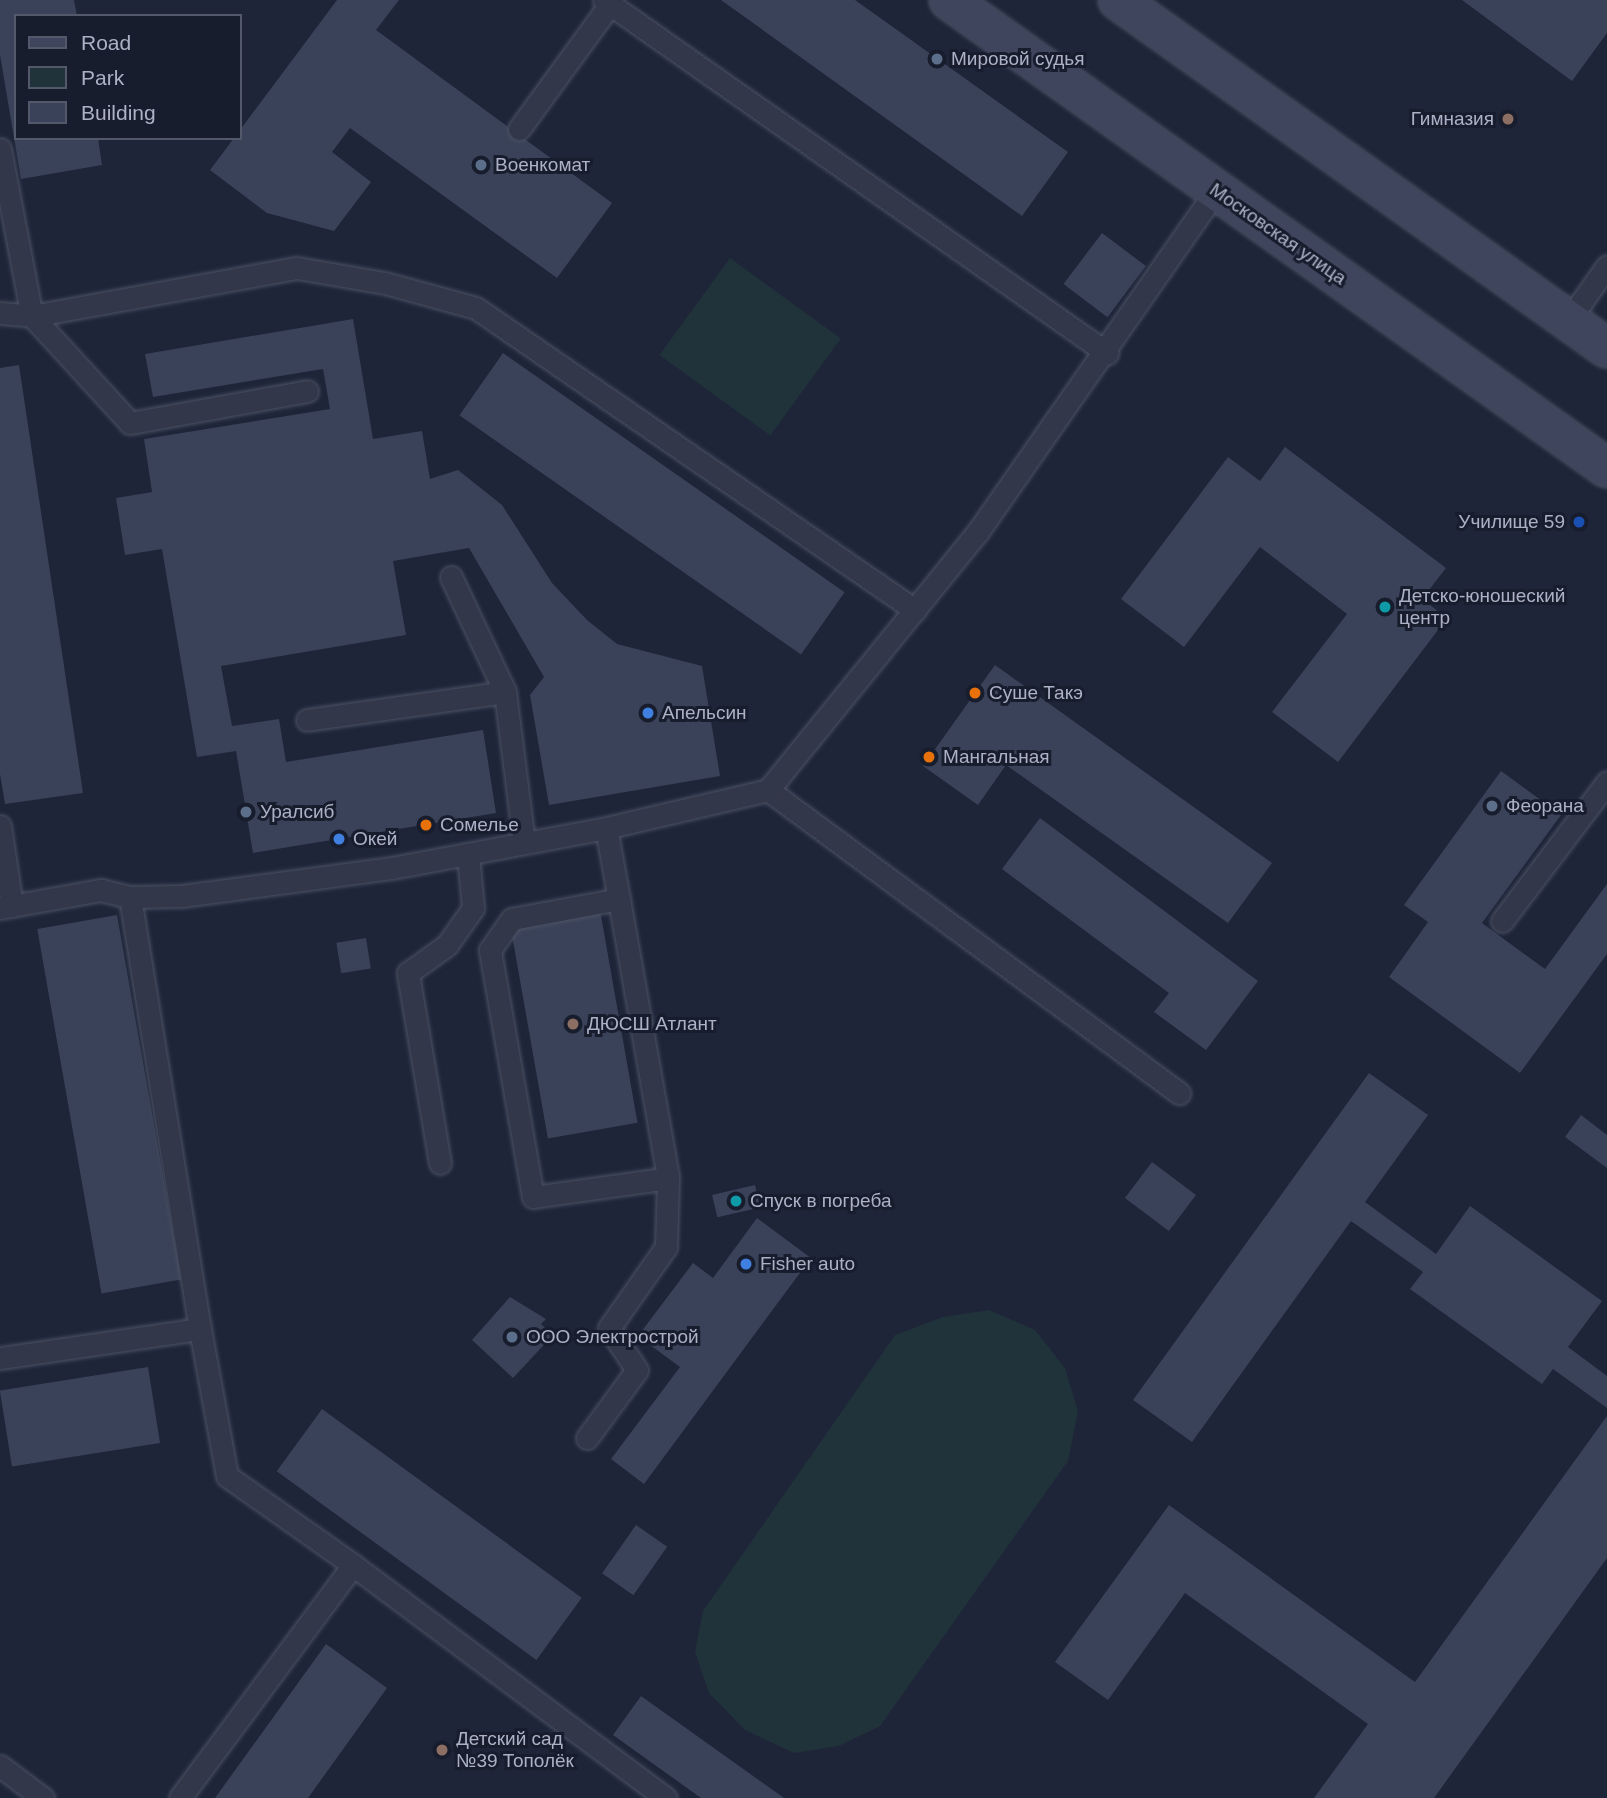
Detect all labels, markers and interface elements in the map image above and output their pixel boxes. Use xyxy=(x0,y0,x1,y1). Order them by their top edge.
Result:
legend xyxy=(14,14,242,140)
text: Road xyxy=(81,31,131,54)
place label: Мировой судья xyxy=(951,48,1085,70)
marker: Мировой судья xyxy=(929,51,945,67)
text: Park xyxy=(81,66,124,89)
text: Building xyxy=(81,101,156,124)
place label: Гимназия xyxy=(1411,108,1494,130)
marker: Гимназия xyxy=(1500,111,1516,127)
place label: Военкомат xyxy=(495,154,590,176)
marker: Военкомат xyxy=(473,157,489,173)
street label: Московская улица xyxy=(1205,178,1351,290)
place label: Училище 59 xyxy=(1458,511,1565,533)
marker: Училище 59 xyxy=(1571,514,1587,530)
place label: Детско-юношеский центр xyxy=(1399,585,1565,629)
marker: Детско-юношеский центр xyxy=(1377,599,1393,615)
place label: Суше Такэ xyxy=(989,682,1083,704)
marker: Суше Такэ xyxy=(967,685,983,701)
place label: Апельсин xyxy=(662,702,746,724)
marker: Апельсин xyxy=(640,705,656,721)
place label: Мангальная xyxy=(943,746,1050,768)
marker: Мангальная xyxy=(921,749,937,765)
place label: Феорана xyxy=(1506,795,1584,817)
marker: Феорана xyxy=(1484,798,1500,814)
place label: Уралсиб xyxy=(260,801,334,823)
marker: Уралсиб xyxy=(238,804,254,820)
place label: Сомелье xyxy=(440,814,519,836)
marker: Сомелье xyxy=(418,817,434,833)
place label: Окей xyxy=(353,828,397,850)
marker: Окей xyxy=(331,831,347,847)
place label: ДЮСШ Атлант xyxy=(587,1013,717,1035)
marker: ДЮСШ Атлант xyxy=(565,1016,581,1032)
place label: Спуск в погреба xyxy=(750,1190,891,1212)
marker: Спуск в погреба xyxy=(728,1193,744,1209)
place label: Fisher auto xyxy=(760,1253,855,1275)
marker: Fisher auto xyxy=(738,1256,754,1272)
place label: ООО Электрострой xyxy=(526,1326,699,1348)
marker: ООО Электрострой xyxy=(504,1329,520,1345)
place label: Детский сад №39 Тополёк xyxy=(456,1728,574,1772)
marker: Детский сад №39 Тополёк xyxy=(434,1742,450,1758)

